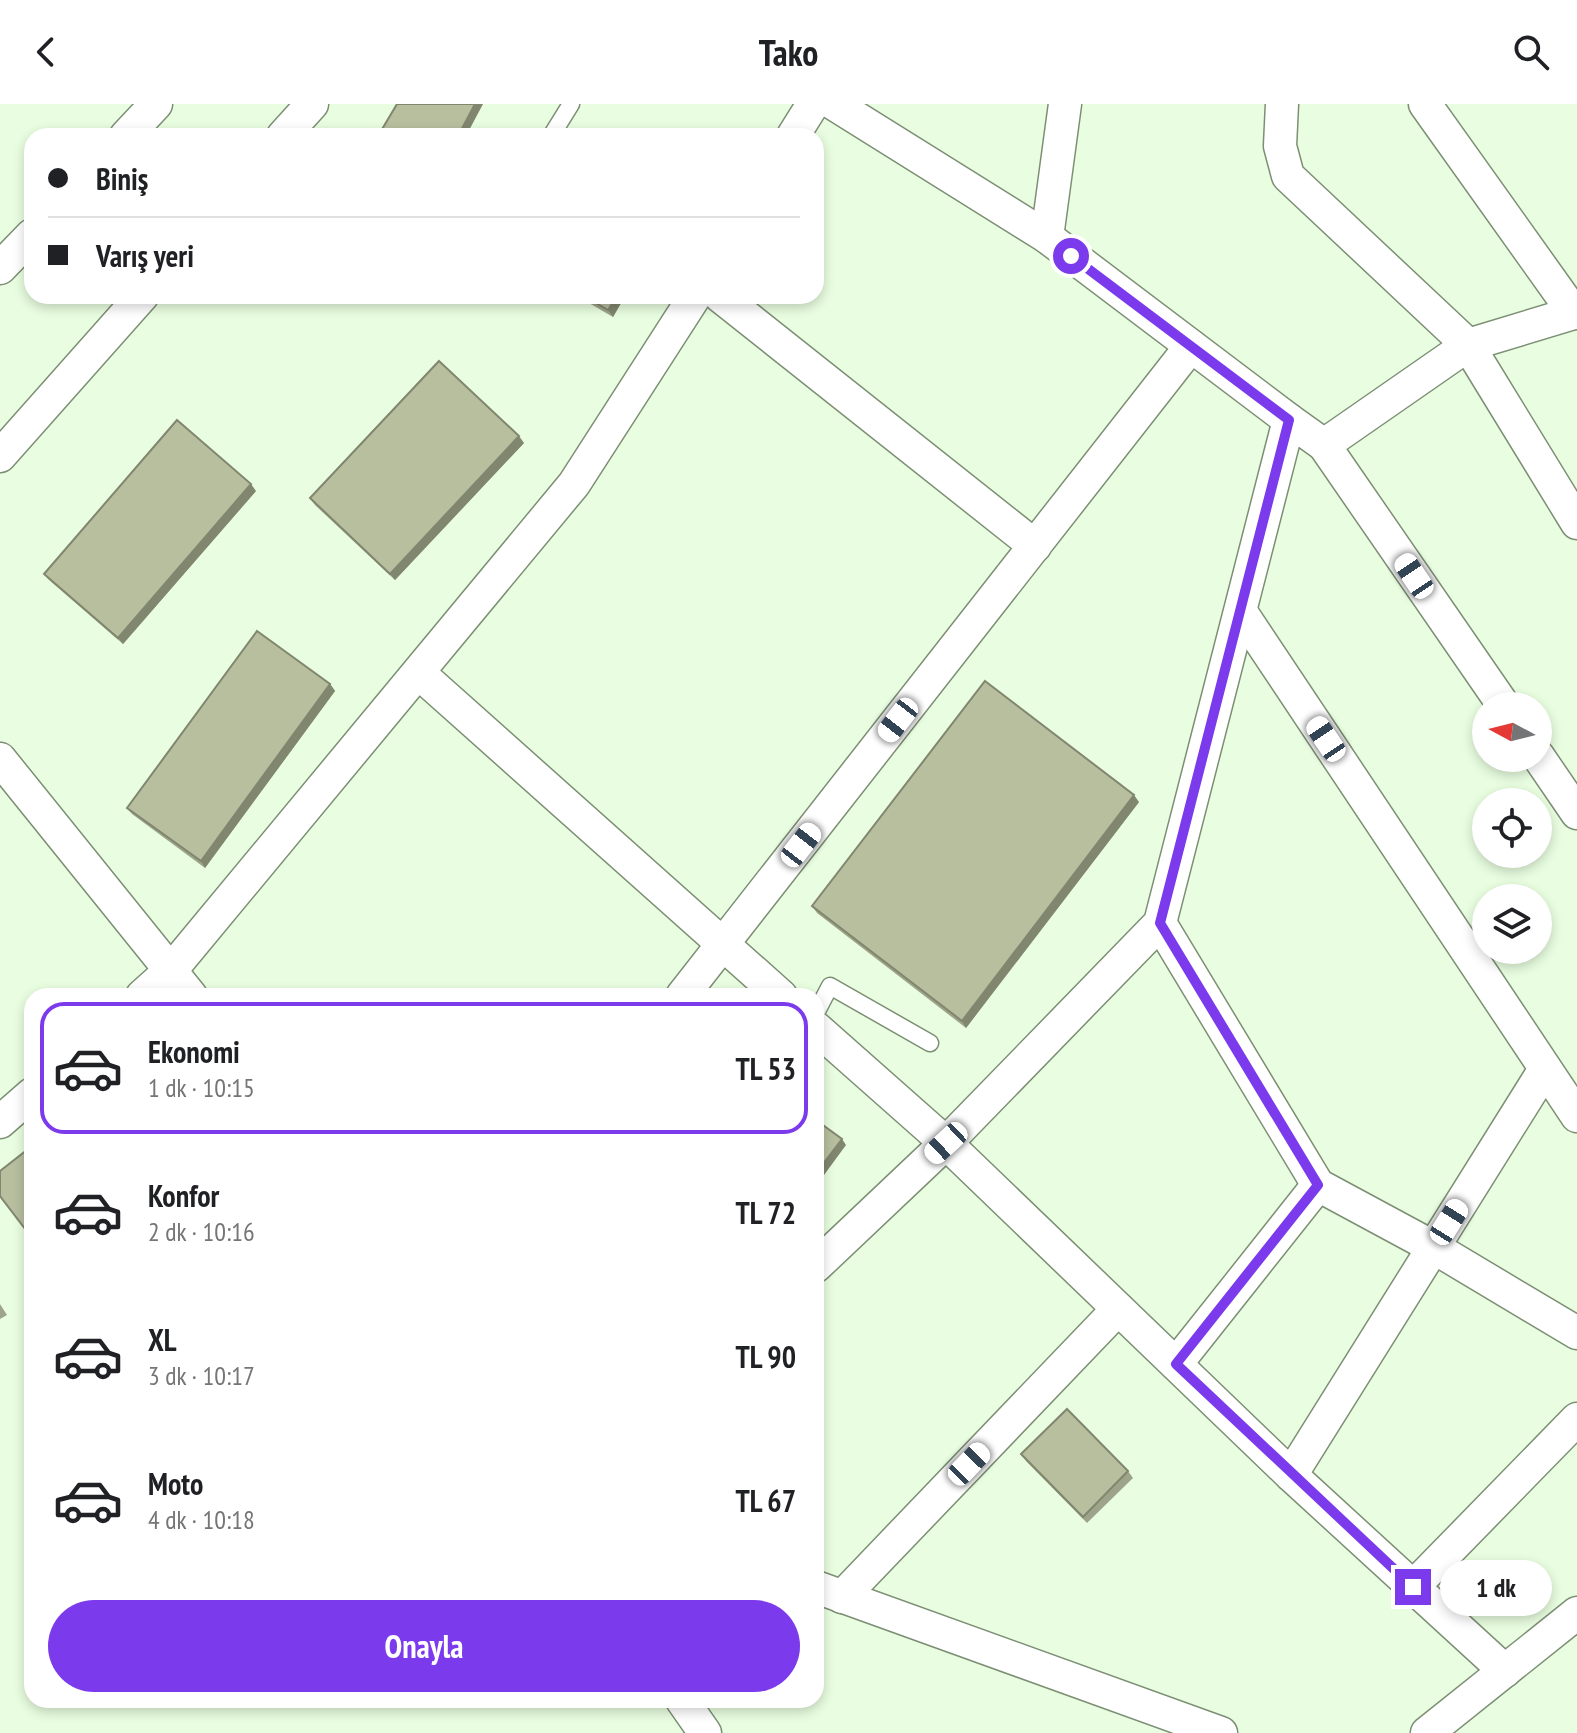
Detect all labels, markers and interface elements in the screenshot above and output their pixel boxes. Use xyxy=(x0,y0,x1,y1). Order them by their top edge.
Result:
text: Tako xyxy=(759,29,818,76)
icon: back xyxy=(24,30,68,74)
icon: search xyxy=(1509,30,1553,74)
text: Biniş xyxy=(96,159,148,198)
text: Varış yeri xyxy=(96,236,194,275)
route start xyxy=(1053,238,1089,274)
car xyxy=(1391,549,1437,603)
north arrow xyxy=(1472,692,1552,772)
map controls xyxy=(1472,692,1552,964)
car xyxy=(874,694,922,746)
car xyxy=(1303,712,1349,766)
button: locate xyxy=(1472,788,1552,868)
car xyxy=(777,819,825,871)
button: layers xyxy=(1472,884,1552,964)
icon: car xyxy=(52,1032,124,1104)
text: Ekonomi xyxy=(148,1032,240,1071)
text: TL 53 xyxy=(736,1049,796,1088)
text: 1 dk · 10:15 xyxy=(148,1071,255,1104)
car xyxy=(920,1118,972,1168)
icon: car xyxy=(52,1176,124,1248)
text: Konfor xyxy=(148,1176,219,1215)
text: TL 72 xyxy=(736,1193,796,1232)
car xyxy=(1426,1195,1472,1249)
text: 2 dk · 10:16 xyxy=(148,1215,255,1248)
icon: car xyxy=(52,1320,124,1392)
text: XL xyxy=(148,1320,177,1359)
text: TL 90 xyxy=(736,1337,796,1376)
text: 3 dk · 10:17 xyxy=(148,1359,255,1392)
car xyxy=(944,1438,994,1490)
icon: car xyxy=(52,1464,124,1536)
text: Moto xyxy=(148,1464,203,1503)
text: TL 67 xyxy=(736,1481,796,1520)
text: 4 dk · 10:18 xyxy=(148,1503,255,1536)
callout: 1 dk xyxy=(1441,1559,1553,1615)
route end xyxy=(1395,1569,1431,1605)
text: 1 dk xyxy=(1476,1571,1516,1604)
button: Onayla xyxy=(48,1600,800,1692)

